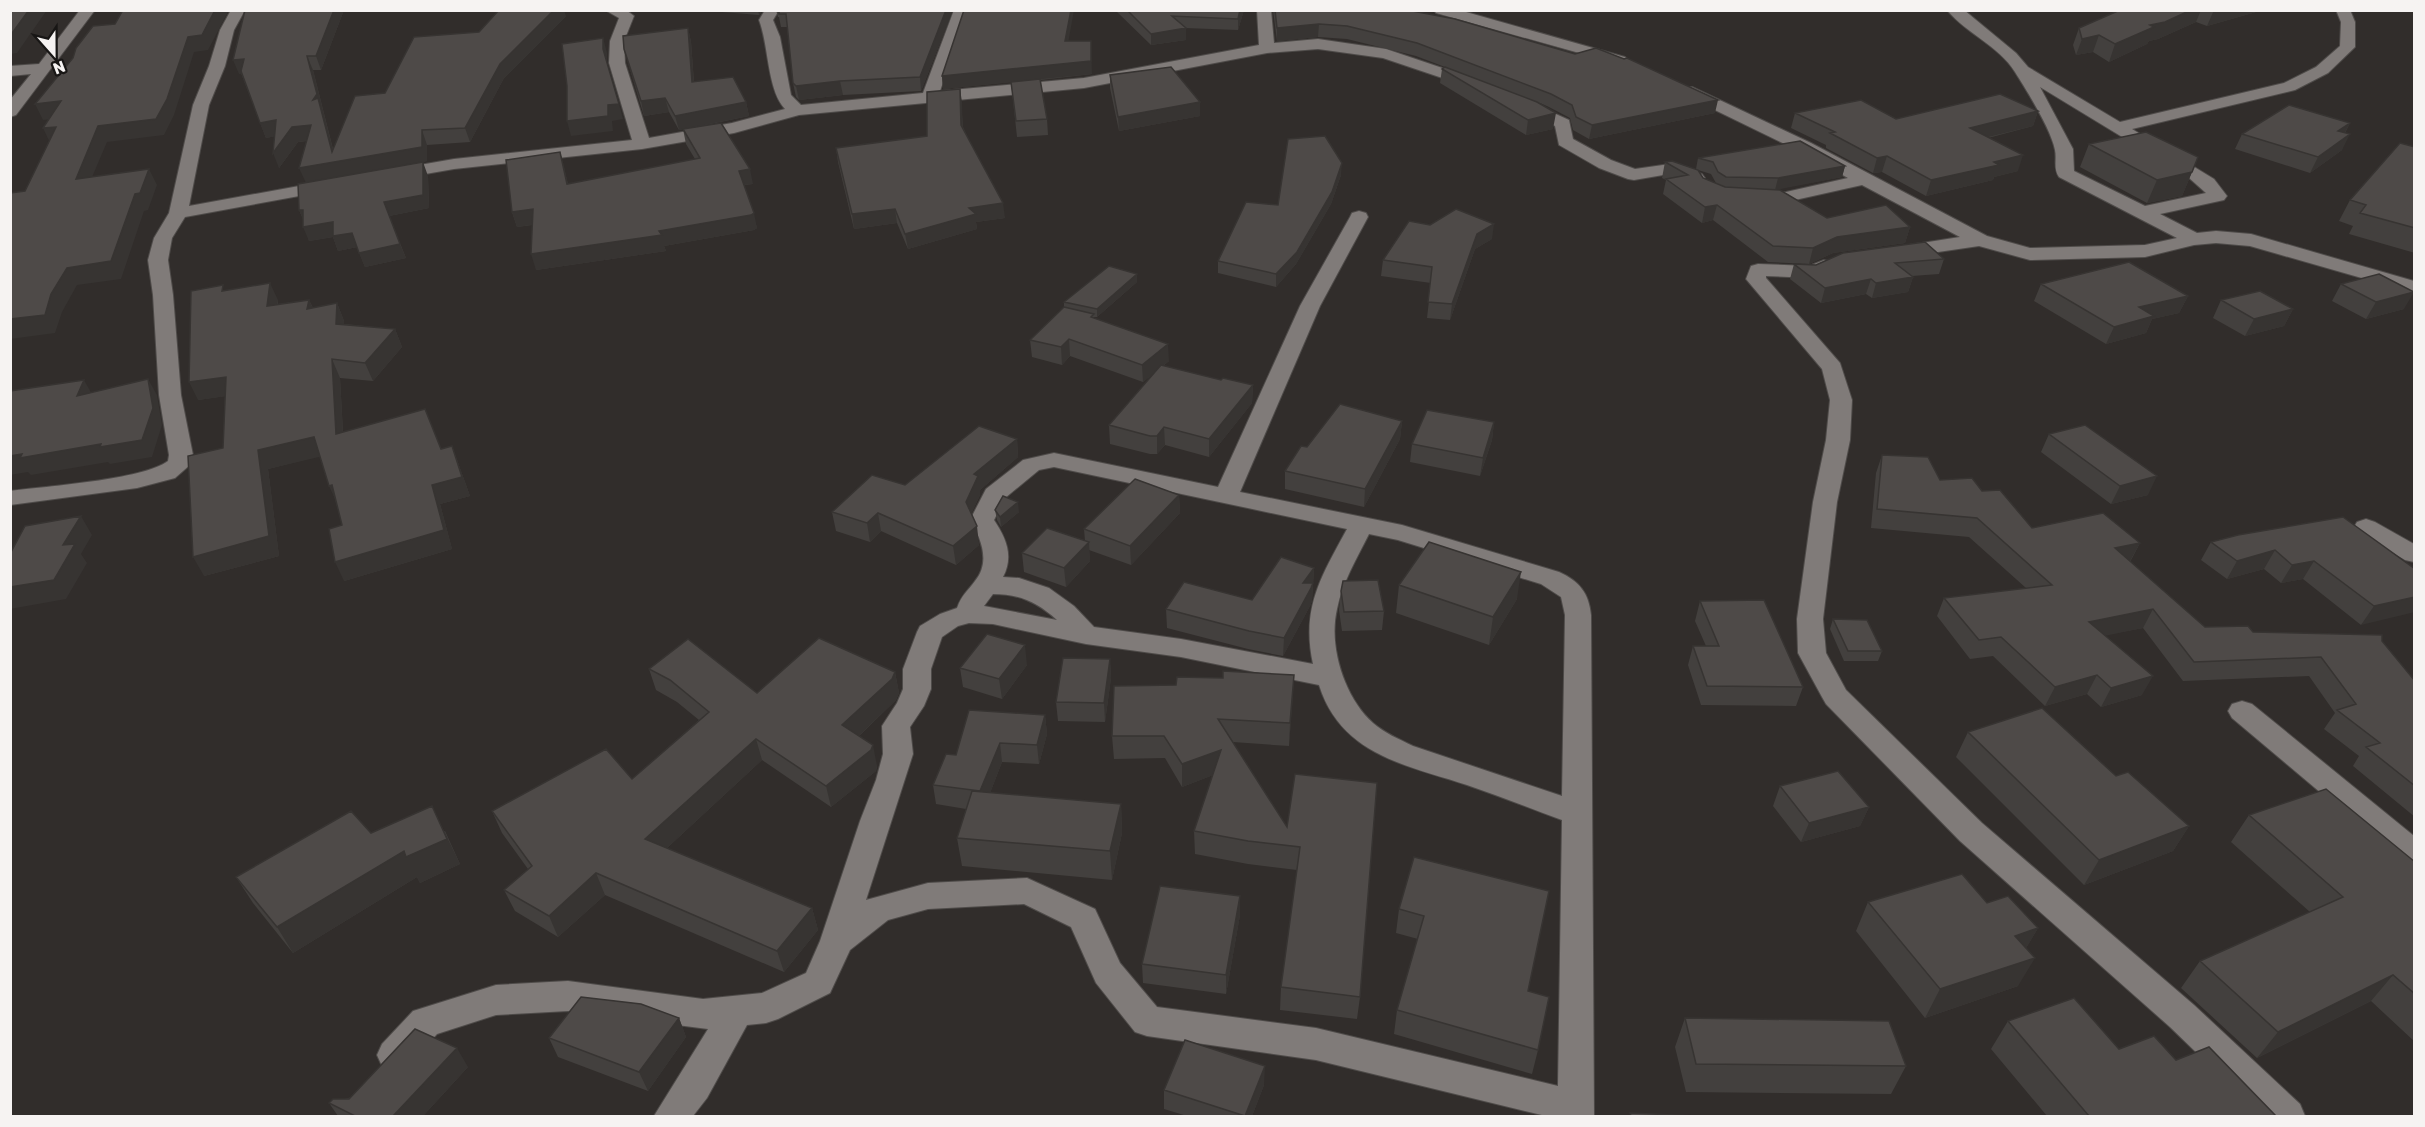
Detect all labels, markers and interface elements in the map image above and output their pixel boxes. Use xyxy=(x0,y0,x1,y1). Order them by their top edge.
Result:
north arrow xyxy=(24,24,84,84)
text: N xyxy=(50,57,68,78)

